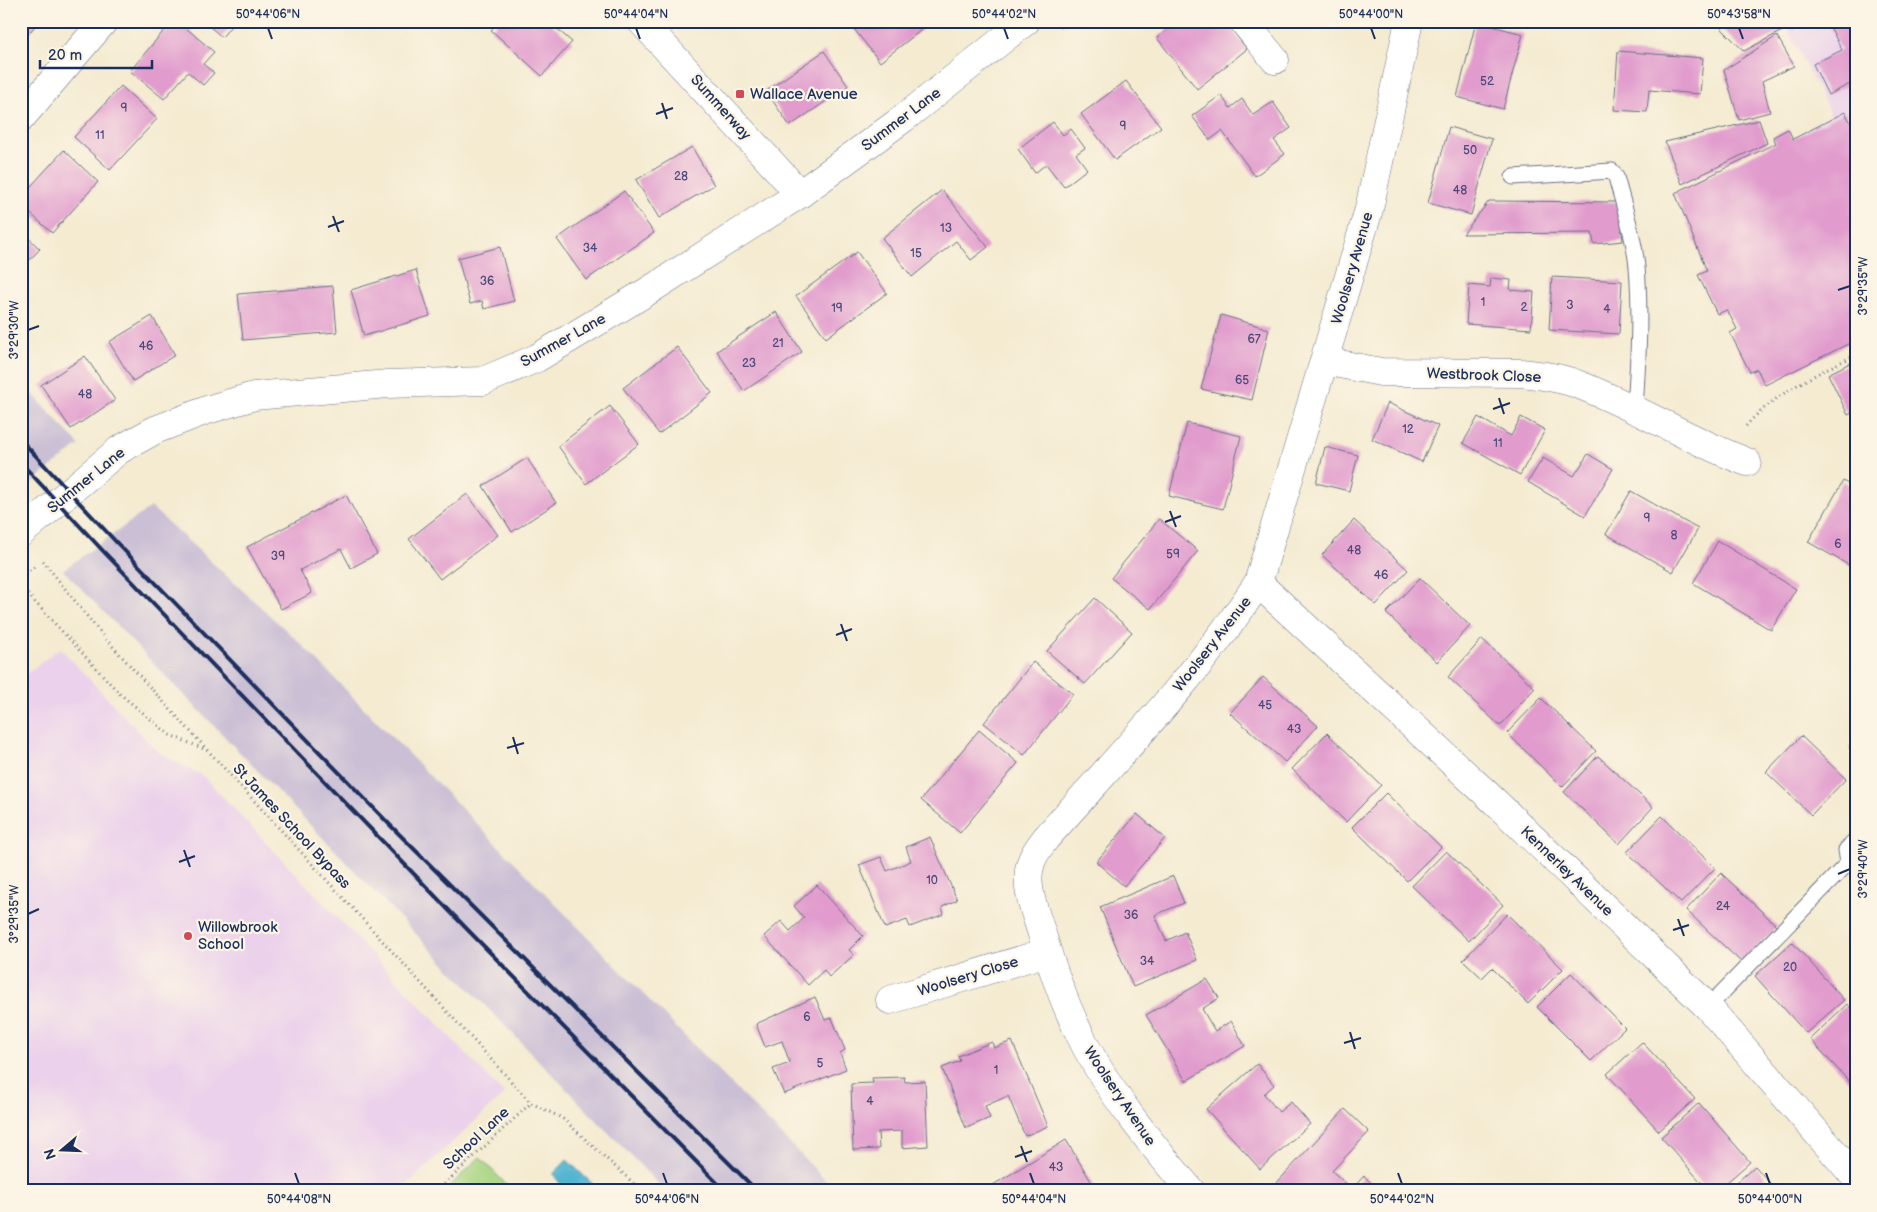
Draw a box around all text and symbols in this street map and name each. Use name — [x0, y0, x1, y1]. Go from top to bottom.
text: 50°44'06"N — [236, 7, 300, 22]
text: 50°44'04"N — [604, 7, 668, 22]
text: 50°44'02"N — [972, 7, 1036, 22]
text: 50°44'00"N — [1339, 7, 1403, 22]
text: 50°43'58"N — [1707, 7, 1771, 22]
scale bar — [40, 38, 152, 70]
text: 20 m — [48, 46, 82, 65]
street label: Summerway — [686, 71, 755, 144]
house number: 52 — [1480, 74, 1494, 89]
street label: Summer Lane — [858, 83, 945, 155]
place label: Wallace Avenue — [750, 85, 858, 104]
marker: Wallace Avenue — [734, 88, 746, 100]
house number: 9 — [121, 101, 128, 116]
house number: 9 — [1120, 119, 1127, 134]
house number: 11 — [95, 128, 105, 143]
house number: 50 — [1463, 143, 1477, 158]
house number: 28 — [674, 169, 688, 184]
house number: 48 — [1453, 183, 1467, 198]
street label: Woolsery Avenue — [1327, 210, 1378, 326]
house number: 13 — [940, 221, 952, 236]
house number: 34 — [583, 241, 598, 256]
house number: 15 — [910, 246, 922, 261]
text: 3°29'35"W — [1856, 256, 1871, 316]
house number: 36 — [480, 274, 494, 289]
house number: 1 — [1481, 295, 1485, 310]
house number: 3 — [1566, 298, 1574, 313]
text: 3°29'30"W — [7, 300, 22, 360]
house number: 2 — [1520, 300, 1528, 315]
house number: 19 — [831, 301, 843, 316]
house number: 4 — [1603, 302, 1611, 317]
street label: Summer Lane — [517, 309, 609, 372]
house number: 67 — [1247, 332, 1261, 347]
house number: 21 — [772, 336, 784, 351]
house number: 46 — [139, 339, 153, 354]
house number: 23 — [742, 356, 756, 371]
street label: Westbrook Close — [1426, 364, 1542, 387]
house number: 65 — [1235, 373, 1249, 388]
house number: 48 — [78, 387, 92, 402]
house number: 12 — [1402, 422, 1414, 437]
house number: 11 — [1493, 436, 1503, 451]
street label: Summer Lane — [44, 443, 129, 518]
house number: 9 — [1644, 511, 1651, 526]
house number: 8 — [1671, 528, 1678, 543]
house number: 6 — [1834, 537, 1842, 552]
house number: 48 — [1347, 543, 1361, 558]
house number: 59 — [1166, 547, 1180, 562]
house number: 39 — [271, 549, 285, 564]
house number: 46 — [1374, 568, 1388, 583]
street label: Woolsery Avenue — [1169, 593, 1256, 696]
house number: 45 — [1258, 698, 1272, 713]
house number: 43 — [1287, 722, 1301, 737]
street label: St James School Bypass — [229, 760, 355, 893]
street label: Kennerley Avenue — [1516, 822, 1617, 921]
text: 3°29'40"W — [1856, 839, 1871, 899]
house number: 10 — [926, 873, 938, 888]
text: 3°29'35"W — [7, 884, 22, 944]
house number: 24 — [1716, 899, 1731, 914]
house number: 36 — [1124, 908, 1138, 923]
place label: Willowbrook School — [198, 918, 278, 954]
marker: Willowbrook School — [182, 930, 194, 942]
street label: Woolsery Close — [915, 952, 1021, 1001]
house number: 34 — [1140, 954, 1155, 969]
house number: 20 — [1783, 960, 1797, 975]
house number: 6 — [803, 1010, 811, 1025]
street label: Woolsery Avenue — [1079, 1043, 1160, 1150]
house number: 5 — [817, 1056, 824, 1071]
house number: 1 — [994, 1063, 998, 1078]
house number: 4 — [866, 1094, 874, 1109]
street label: School Lane — [439, 1103, 514, 1174]
north arrow — [38, 1124, 88, 1174]
text: N — [40, 1146, 60, 1162]
house number: 43 — [1049, 1160, 1063, 1175]
text: 50°44'08"N — [267, 1192, 331, 1207]
text: 50°44'06"N — [635, 1192, 699, 1207]
text: 50°44'04"N — [1002, 1192, 1066, 1207]
text: 50°44'02"N — [1370, 1192, 1434, 1207]
text: 50°44'00"N — [1738, 1192, 1802, 1207]

